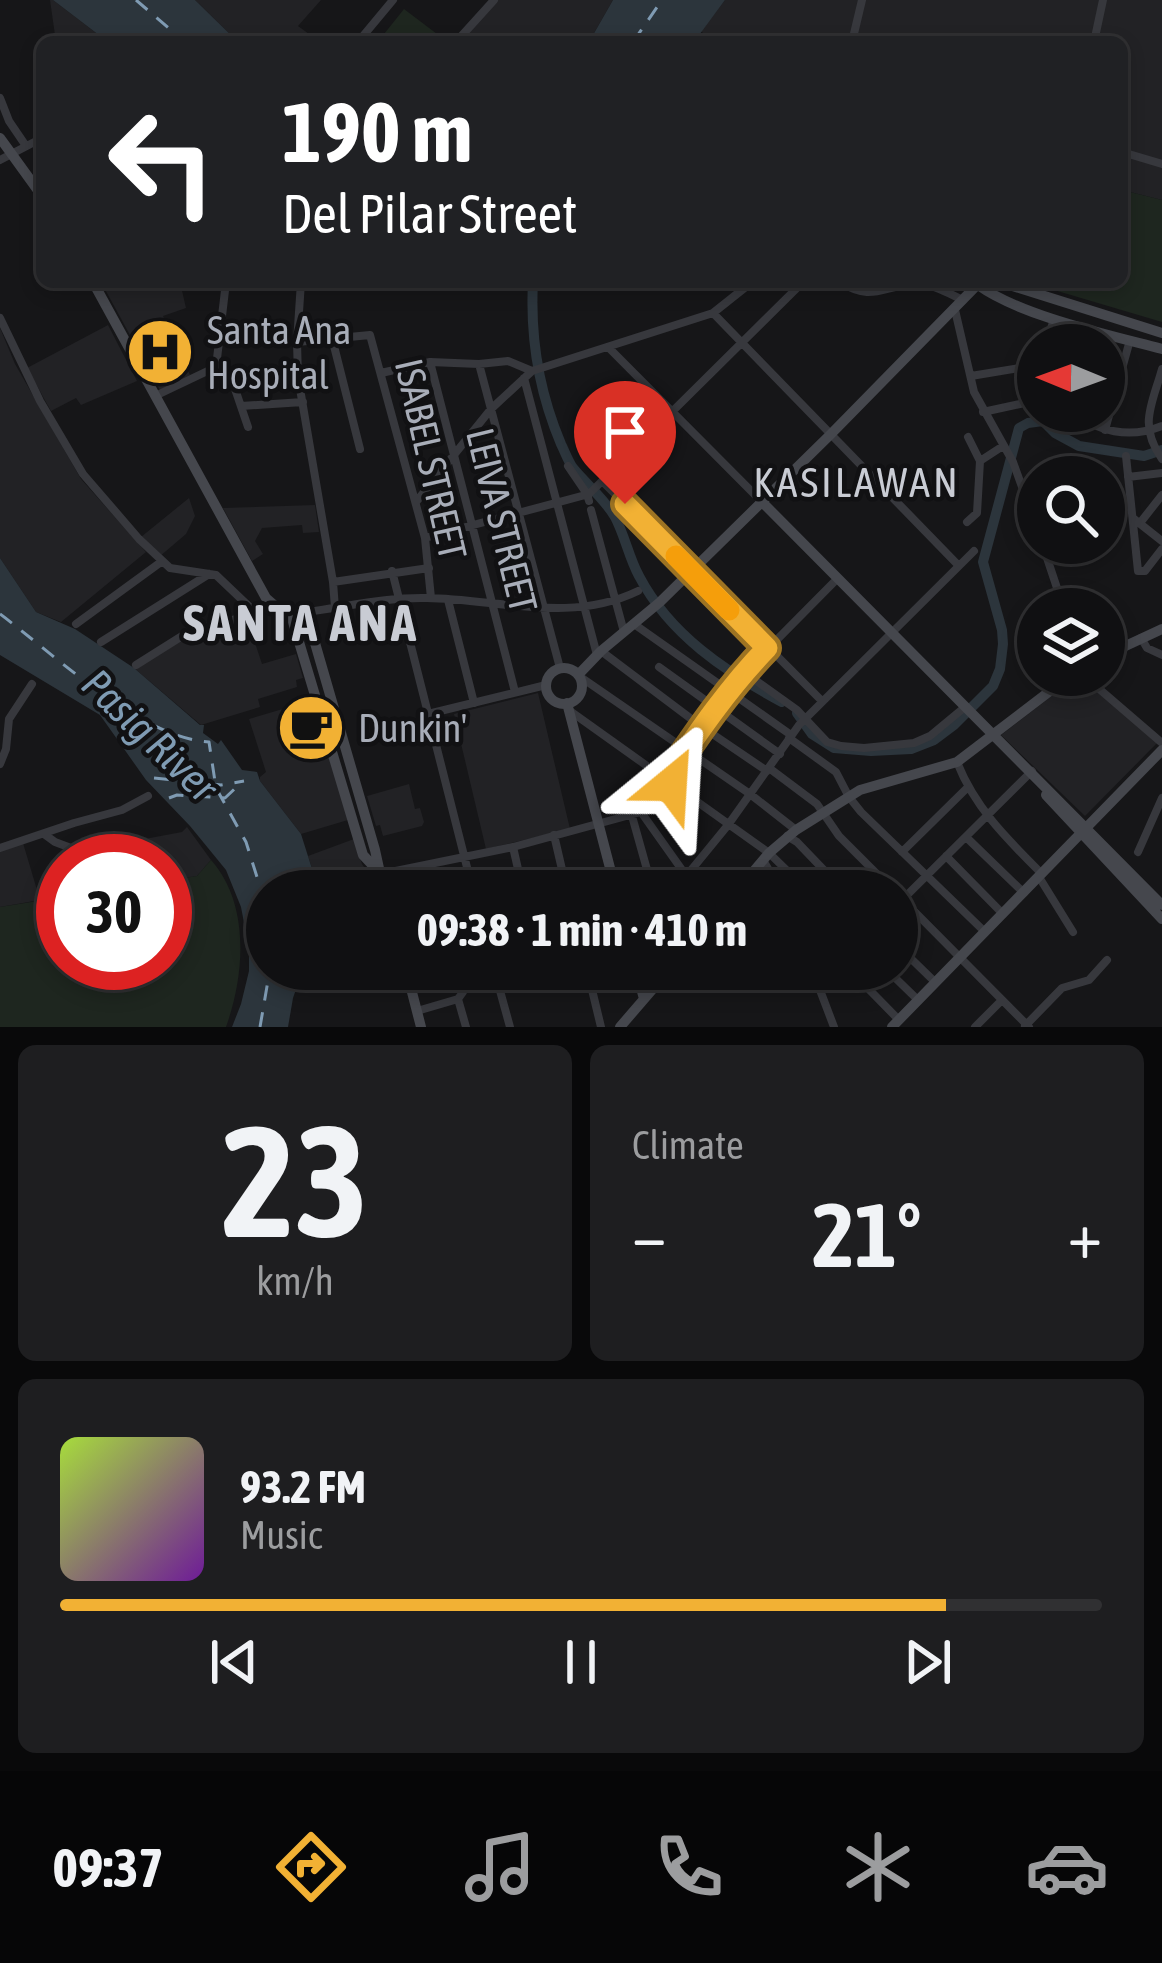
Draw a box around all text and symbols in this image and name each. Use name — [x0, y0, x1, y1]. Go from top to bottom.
icon: left — [84, 84, 240, 240]
text: 190 m — [282, 84, 472, 180]
text: Del Pilar Street — [282, 183, 578, 244]
place label: Santa Ana Hospital — [207, 308, 351, 397]
hospital icon: Santa Ana Hospital — [125, 317, 195, 387]
north arrow — [1017, 324, 1125, 432]
map controls — [1017, 324, 1125, 696]
street label: ISABEL STREET — [387, 355, 475, 563]
pin — [574, 381, 676, 504]
icon: arrive — [592, 399, 658, 465]
street label: LEIVA STREET — [458, 424, 546, 616]
button: search — [1017, 456, 1125, 564]
district label: KASILAWAN — [753, 458, 961, 506]
button: layers — [1017, 588, 1125, 696]
district label: SANTA ANA — [183, 593, 419, 652]
water label: Pasig River — [73, 659, 229, 812]
cafe icon: Dunkin' — [276, 693, 346, 763]
place label: Dunkin' — [358, 706, 467, 750]
position arrow — [608, 721, 734, 847]
speed limit sign: 30 — [36, 834, 192, 990]
text: 09:38 · 1 min · 410 m — [417, 904, 747, 956]
text: 23 — [222, 1091, 368, 1270]
text: Climate — [632, 1123, 744, 1167]
text: 21° — [812, 1183, 922, 1286]
text: − — [632, 1196, 666, 1272]
text: + — [1068, 1196, 1102, 1272]
text: km/h — [256, 1259, 334, 1303]
text: 93.2 FM — [240, 1461, 366, 1513]
text: Music — [240, 1513, 322, 1557]
icon: previous — [201, 1629, 267, 1695]
icon: pause — [548, 1629, 614, 1695]
icon: next — [895, 1629, 961, 1695]
icon: directions — [269, 1825, 353, 1909]
icon: music — [458, 1825, 542, 1909]
icon: phone — [647, 1825, 731, 1909]
icon: climate — [836, 1825, 920, 1909]
icon: car — [1025, 1825, 1109, 1909]
text: 09:37 — [53, 1837, 164, 1898]

